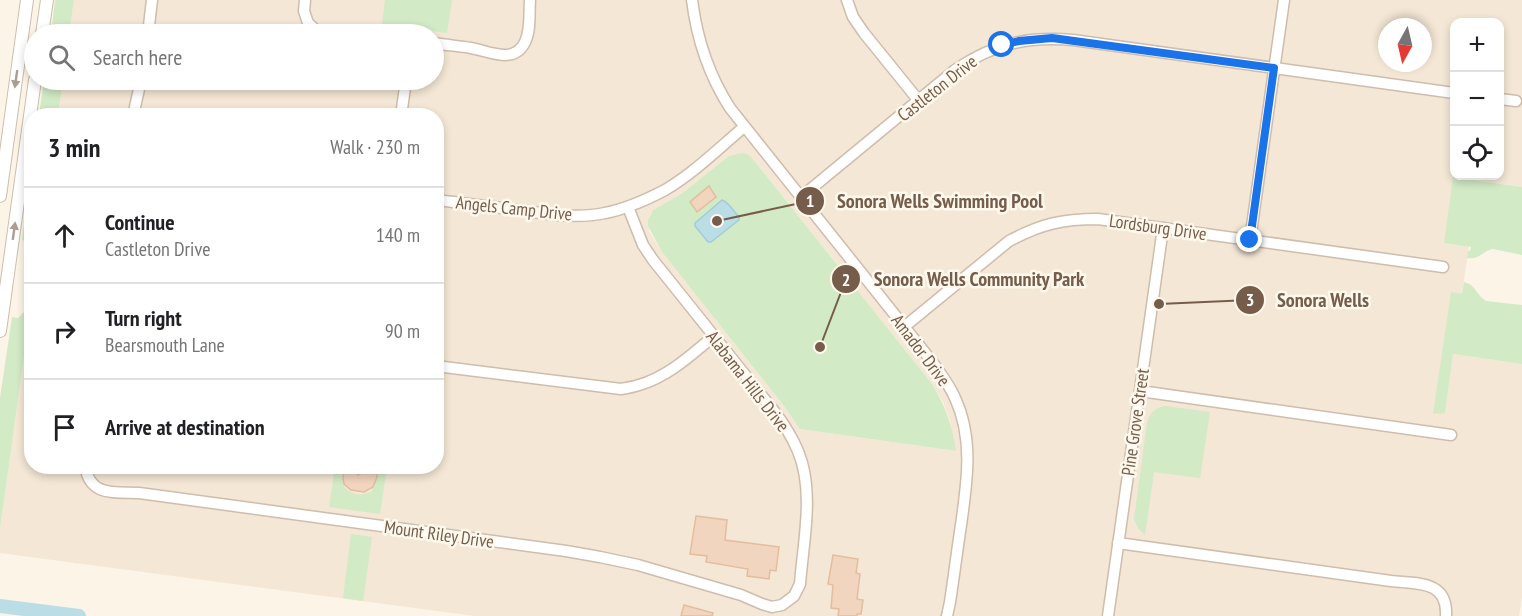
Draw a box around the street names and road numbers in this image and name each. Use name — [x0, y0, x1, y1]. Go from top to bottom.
street label: Castleton Drive — [893, 50, 981, 126]
street label: Angels Camp Drive — [455, 190, 573, 226]
street label: Lordsburg Drive — [1108, 209, 1208, 245]
street label: Amador Drive — [886, 309, 956, 391]
street label: Alabama Hills Drive — [701, 326, 795, 436]
street label: Pine Grove Street — [1116, 367, 1154, 477]
street label: Mount Riley Drive — [383, 515, 495, 553]

